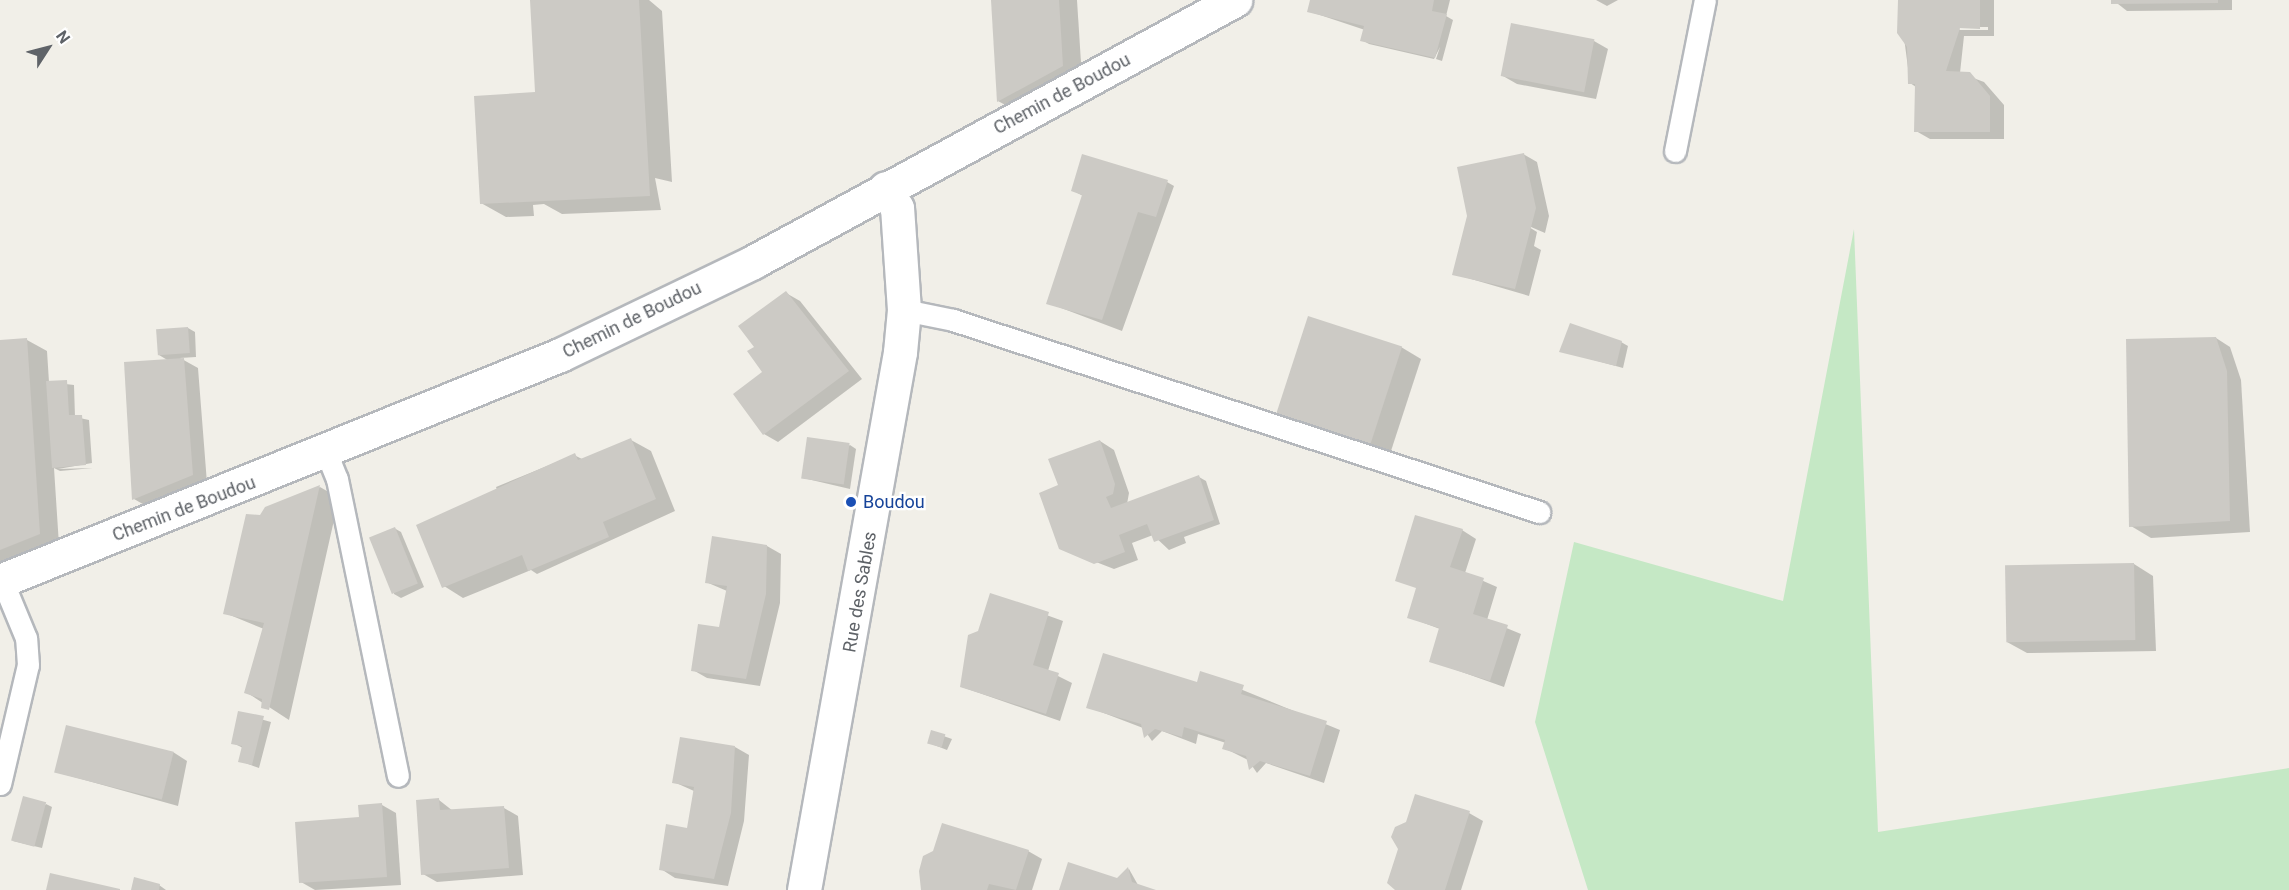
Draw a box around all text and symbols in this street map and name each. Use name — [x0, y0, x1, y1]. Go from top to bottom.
north arrow — [18, 18, 78, 78]
text: N — [52, 27, 74, 47]
street label: Chemin de Boudou — [990, 49, 1134, 139]
street label: Chemin de Boudou — [559, 277, 705, 363]
street label: Chemin de Boudou — [109, 472, 259, 546]
place label: Boudou — [863, 491, 925, 513]
marker: Boudou — [844, 495, 858, 509]
street label: Rue des Sables — [839, 530, 881, 654]

